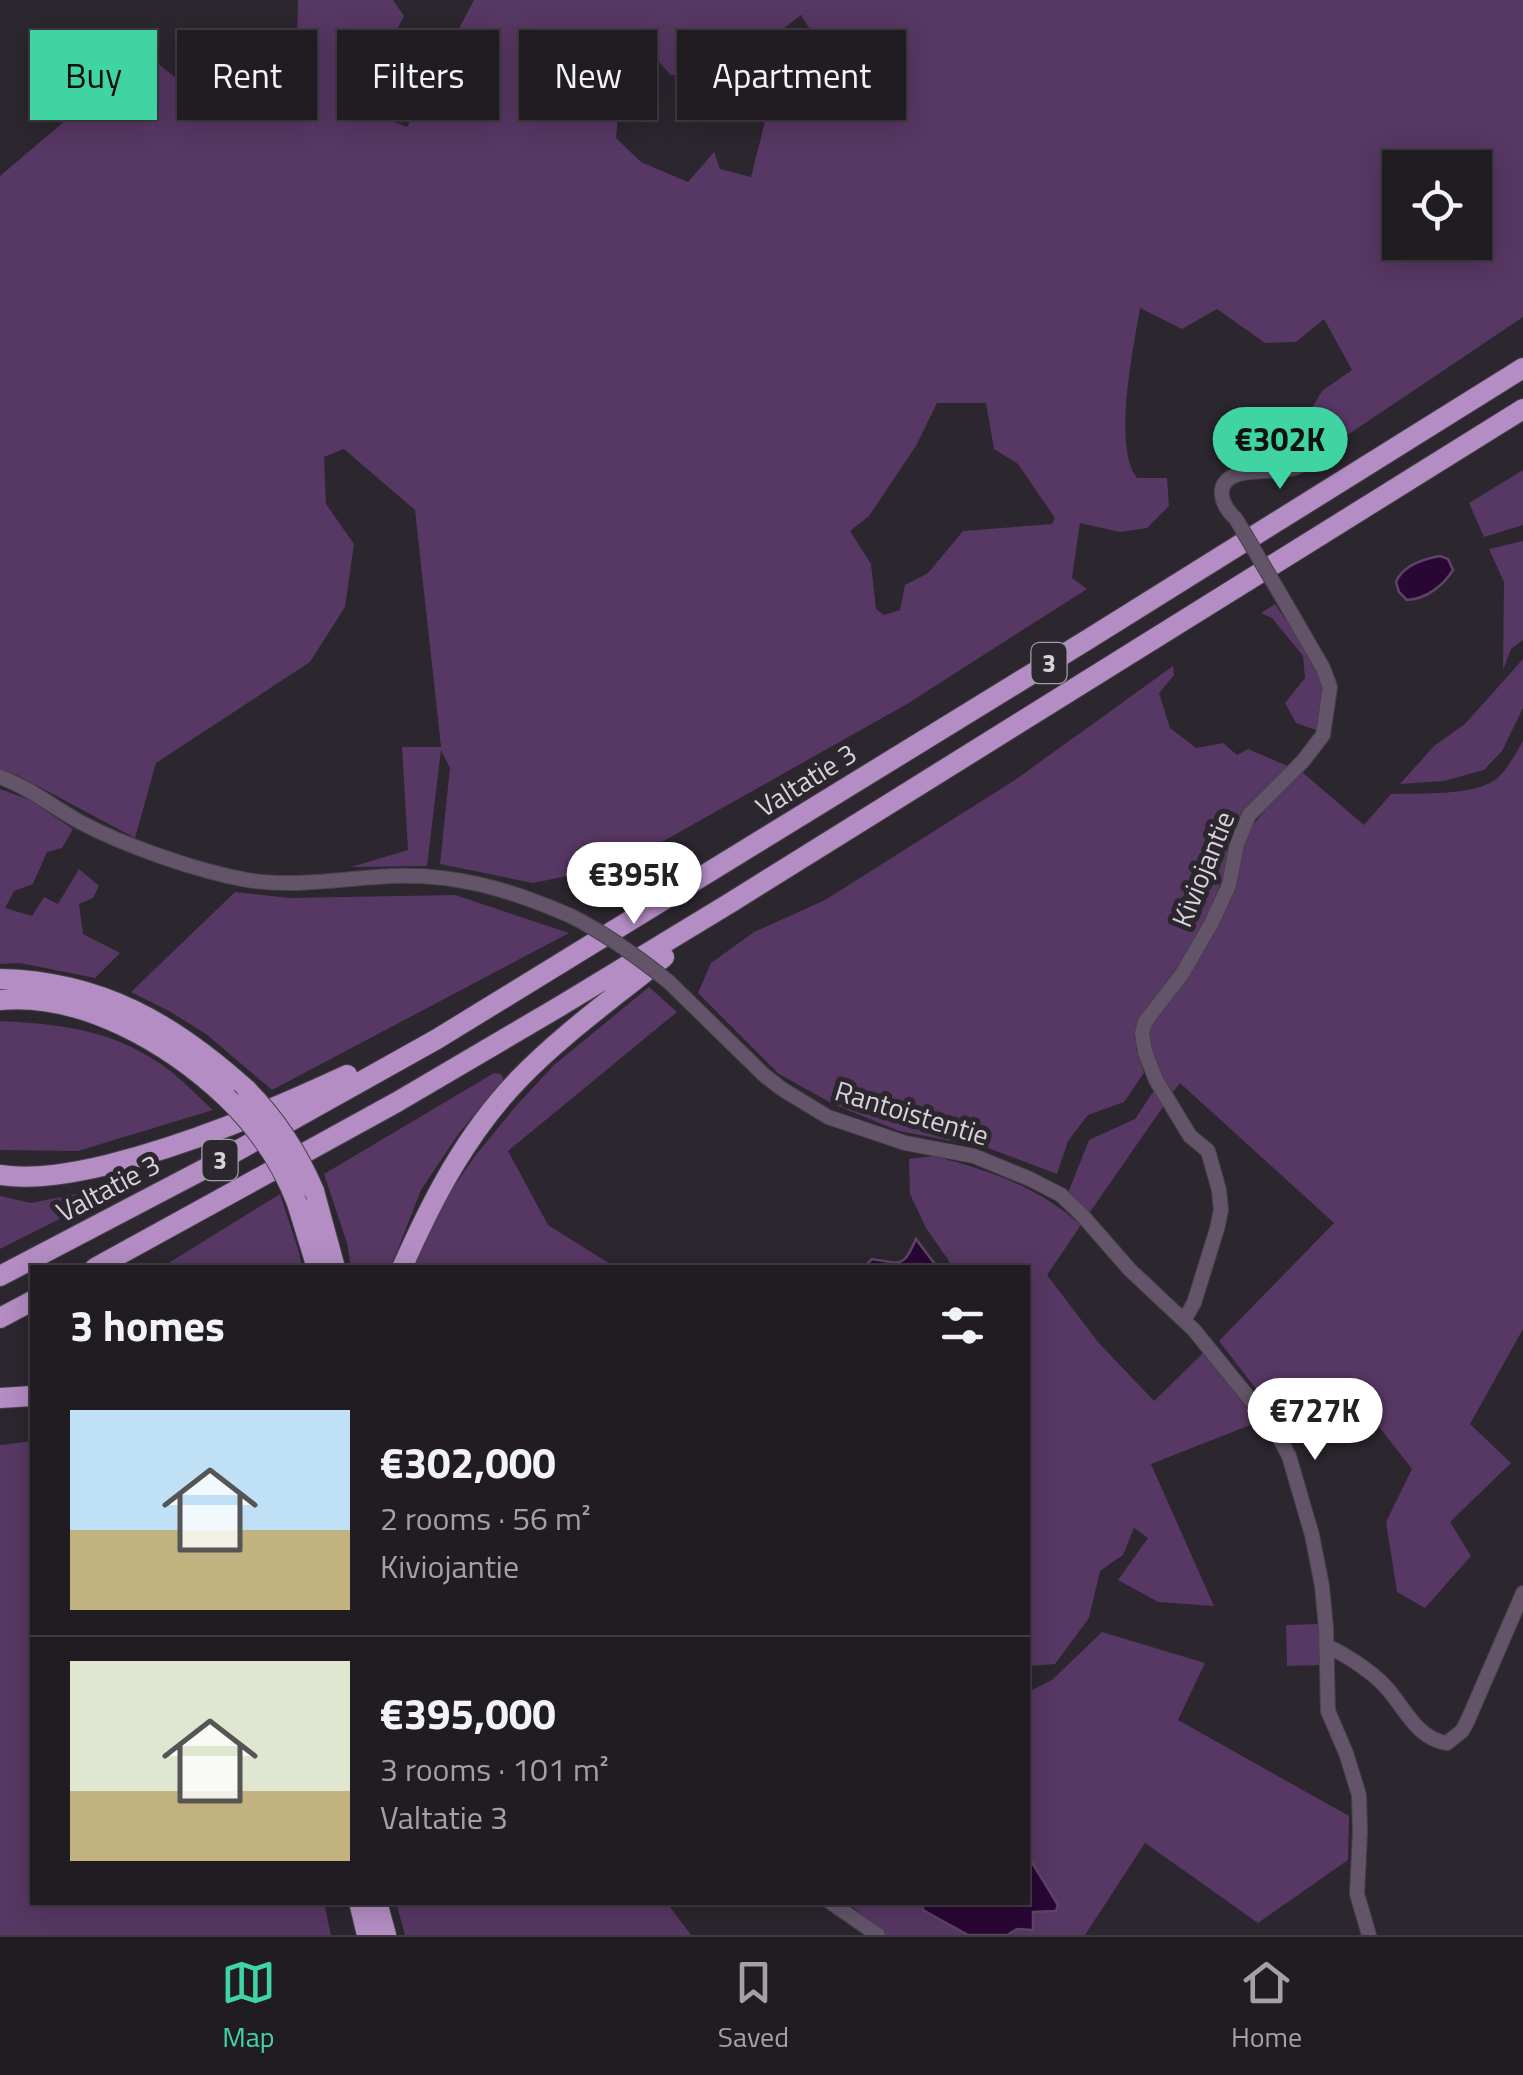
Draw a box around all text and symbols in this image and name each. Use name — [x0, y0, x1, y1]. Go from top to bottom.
chip: Buy — [30, 30, 157, 120]
chip: Rent — [177, 30, 317, 120]
chip: Filters — [337, 30, 499, 120]
chip: New — [519, 30, 657, 120]
chip: Apartment — [677, 30, 906, 120]
map controls — [1382, 150, 1492, 260]
button: locate — [1382, 150, 1492, 260]
pin: €302K — [1210, 407, 1350, 492]
text: €302K — [1235, 415, 1325, 463]
road number: 3 — [1032, 643, 1066, 683]
street label: Valtatie 3 — [747, 732, 865, 827]
street label: Kiviojantie — [1160, 804, 1245, 933]
pin: €395K — [564, 842, 704, 927]
text: €395K — [589, 850, 679, 898]
street label: Rantoistentie — [830, 1069, 994, 1156]
road number: 3 — [202, 1140, 238, 1180]
street label: Valtatie 3 — [48, 1142, 167, 1233]
text: 3 homes — [70, 1293, 225, 1357]
icon: filters — [935, 1298, 990, 1353]
pin: €727K — [1245, 1378, 1385, 1463]
text: €727K — [1270, 1386, 1360, 1434]
text: €302,000 — [380, 1430, 556, 1494]
icon: home — [150, 1450, 270, 1570]
text: 2 rooms · 56 m² — [380, 1494, 591, 1542]
text: Kiviojantie — [380, 1542, 519, 1590]
text: €395,000 — [380, 1681, 556, 1745]
icon: home — [150, 1701, 270, 1821]
text: 3 rooms · 101 m² — [380, 1745, 609, 1793]
text: Valtatie 3 — [380, 1793, 508, 1841]
tab: Map — [221, 1955, 276, 2058]
tab: Saved — [718, 1955, 789, 2058]
tab: Home — [1231, 1955, 1302, 2058]

